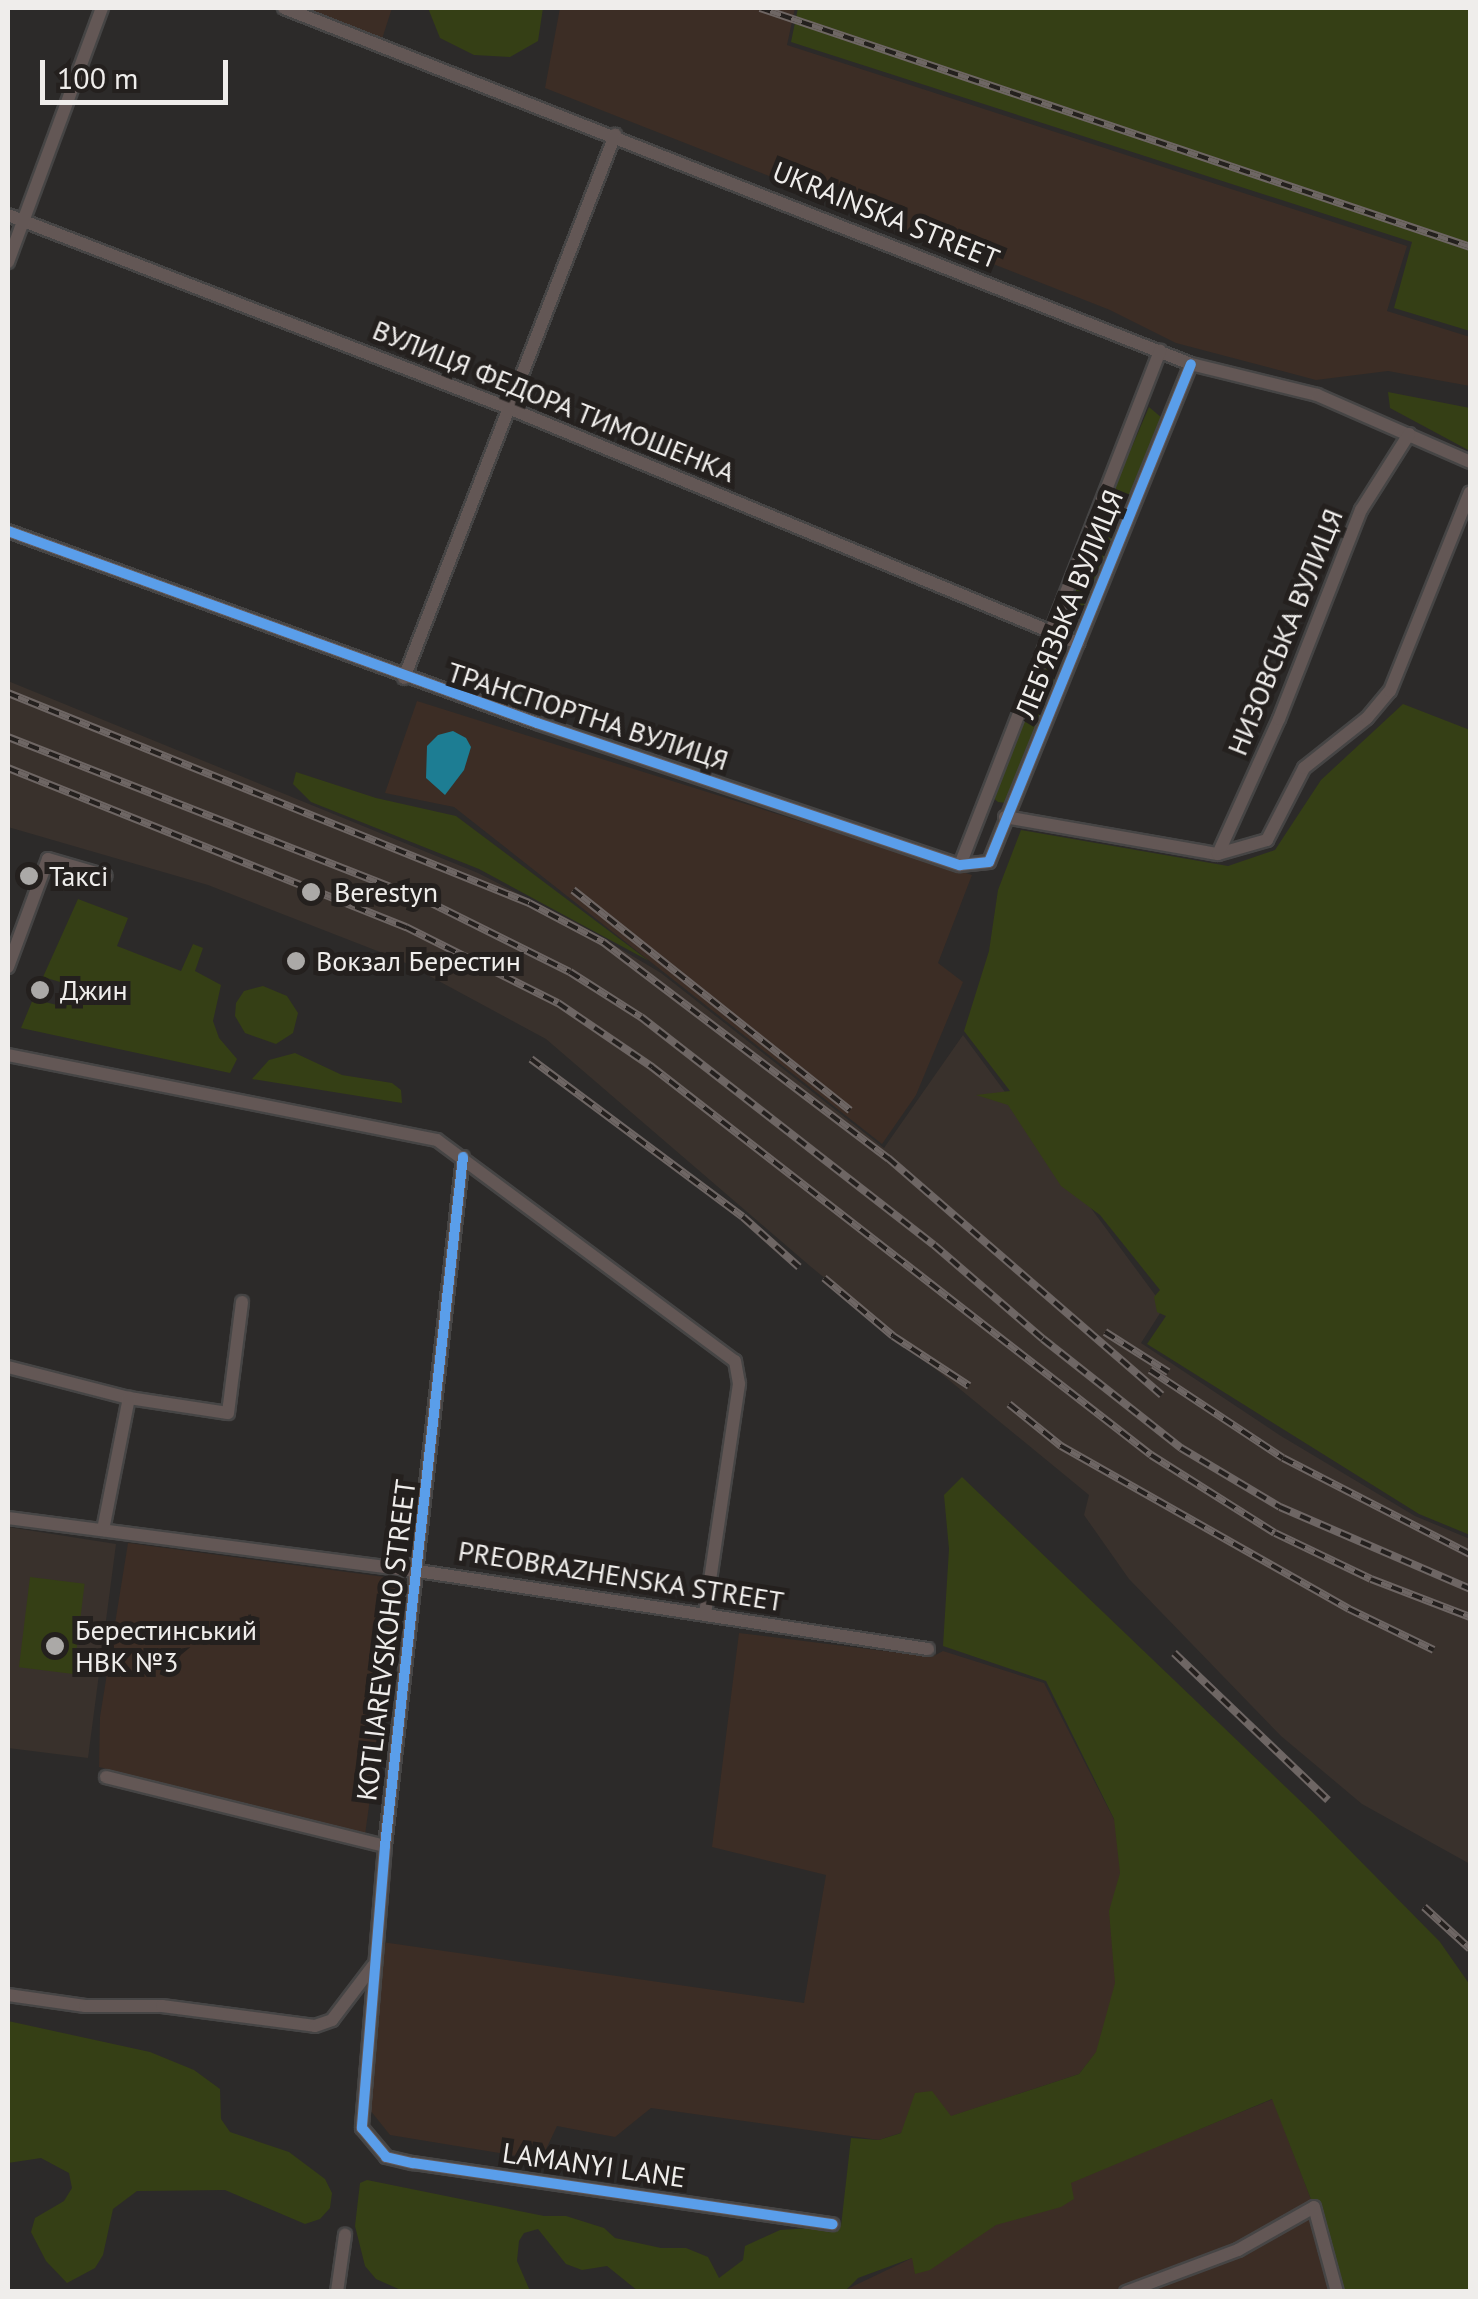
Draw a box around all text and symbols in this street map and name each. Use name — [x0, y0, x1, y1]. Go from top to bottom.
scale bar — [45, 40, 232, 102]
text: 100 m — [57, 58, 138, 97]
street label: UKRAINSKA STREET — [767, 154, 1005, 276]
street label: ВУЛИЦЯ ФЕДОРА ТИМОШЕНКА — [367, 312, 741, 490]
street label: ЛЕБ'ЯЗЬКА ВУЛИЦЯ — [1008, 484, 1130, 724]
street label: НИЗОВСЬКА ВУЛИЦЯ — [1220, 503, 1350, 761]
street label: ТРАНСПОРТНА ВУЛИЦЯ — [443, 655, 733, 777]
place label: Таксі — [49, 859, 109, 893]
marker: Таксі — [18, 865, 40, 887]
place label: Berestyn — [334, 875, 438, 909]
marker: Berestyn — [298, 879, 324, 905]
place label: Вокзал Берестин — [316, 944, 521, 978]
marker: Вокзал Берестин — [285, 950, 307, 972]
place label: Джин — [60, 973, 128, 1007]
marker: Джин — [29, 979, 51, 1001]
street label: KOTLIAREVSKOHO STREET — [350, 1477, 422, 1803]
street label: PREOBRAZHENSKA STREET — [455, 1534, 787, 1618]
place label: Берестинський НВК №3 — [75, 1613, 257, 1679]
marker: Берестинський НВК №3 — [44, 1635, 66, 1657]
street label: LAMANYI LANE — [500, 2136, 688, 2194]

